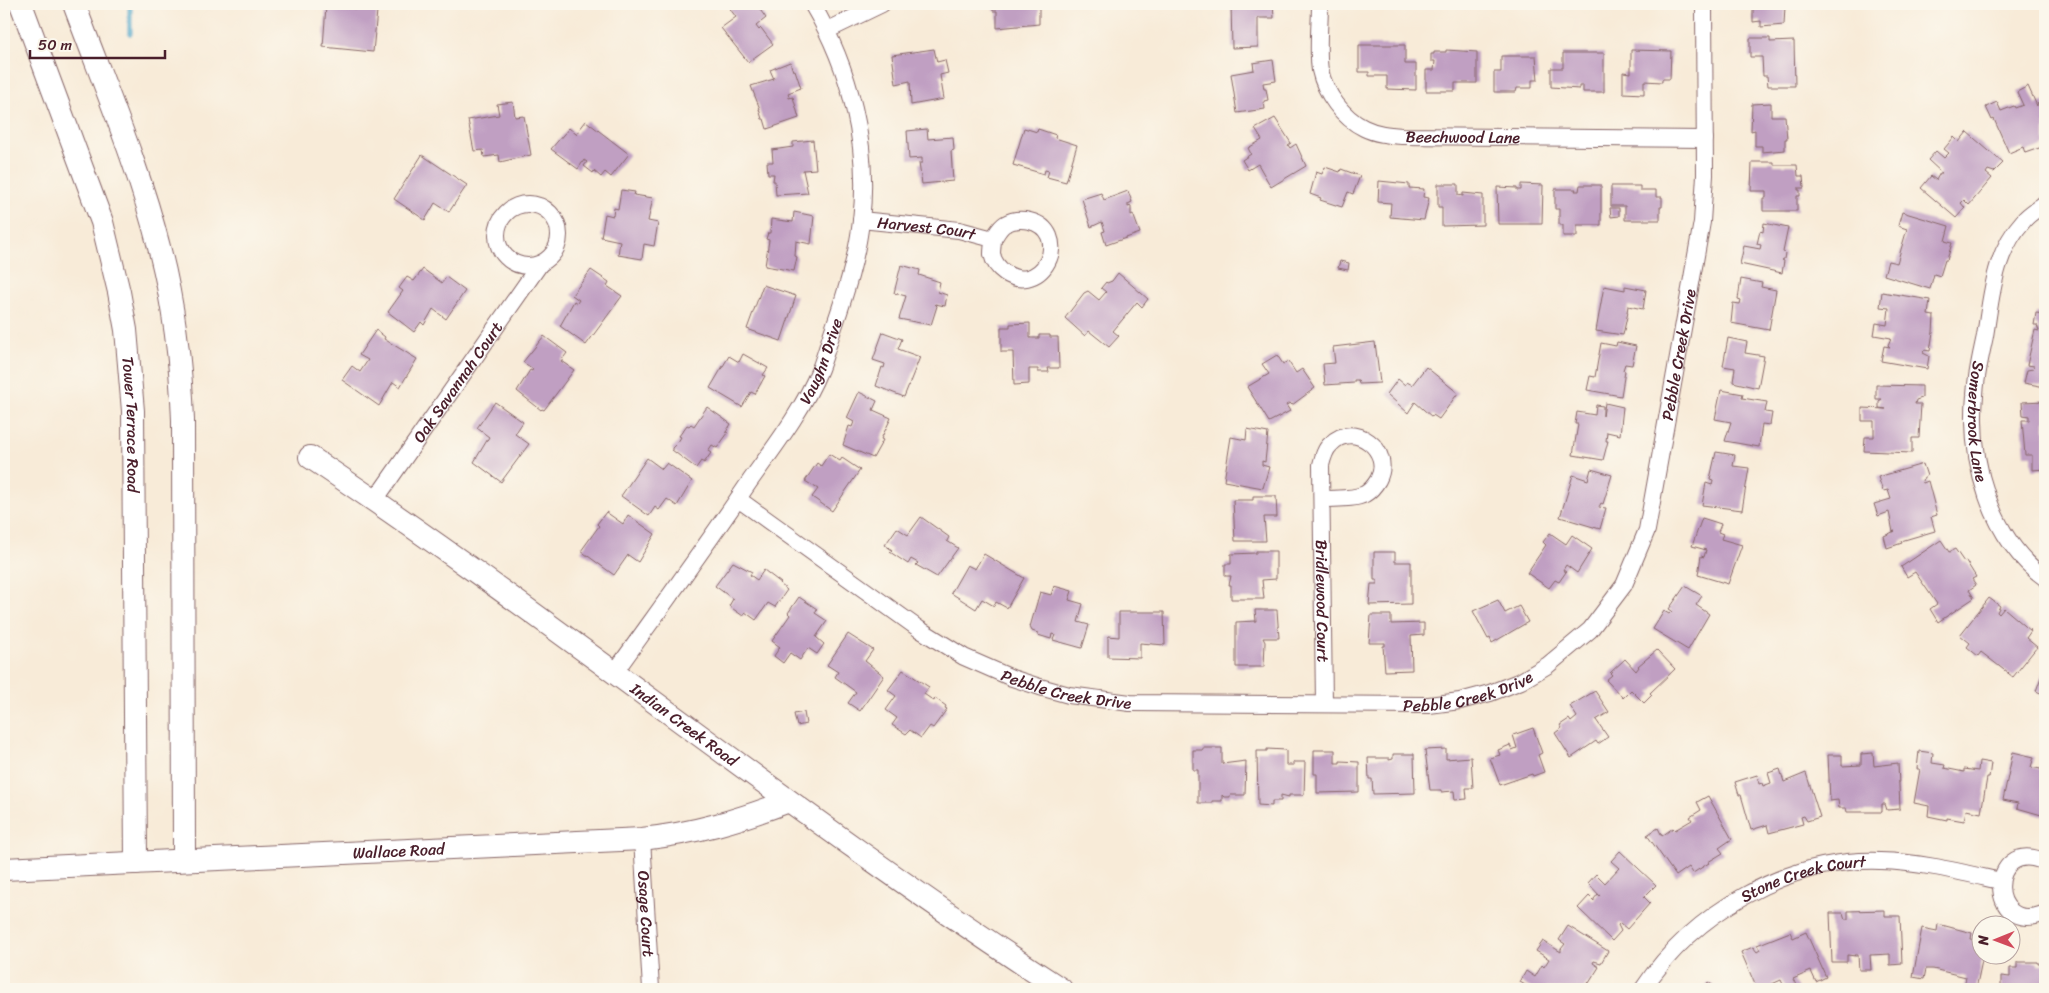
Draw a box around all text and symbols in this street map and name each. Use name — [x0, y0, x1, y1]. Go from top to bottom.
scale bar — [30, 28, 165, 60]
text: 50 m — [38, 32, 73, 58]
street label: Beechwood Lane — [1405, 122, 1520, 152]
street label: Harvest Court — [876, 208, 979, 249]
street label: Pebble Creek Drive — [1653, 286, 1705, 423]
street label: Vaughn Drive — [791, 314, 851, 410]
street label: Oak Savannah Court — [405, 315, 511, 449]
street label: Tower Terrace Road — [113, 355, 148, 494]
street label: Somerbrook Lane — [1959, 359, 1996, 485]
street label: Bridlewood Court — [1307, 540, 1337, 662]
street label: Pebble Creek Drive — [996, 661, 1133, 718]
street label: Pebble Creek Drive — [1403, 663, 1539, 720]
street label: Indian Creek Road — [623, 674, 746, 775]
street label: Wallace Road — [352, 834, 447, 868]
street label: Stone Creek Court — [1735, 847, 1867, 911]
street label: Osage Court — [629, 870, 663, 958]
north arrow — [1972, 916, 2022, 966]
text: N — [1971, 935, 1996, 946]

